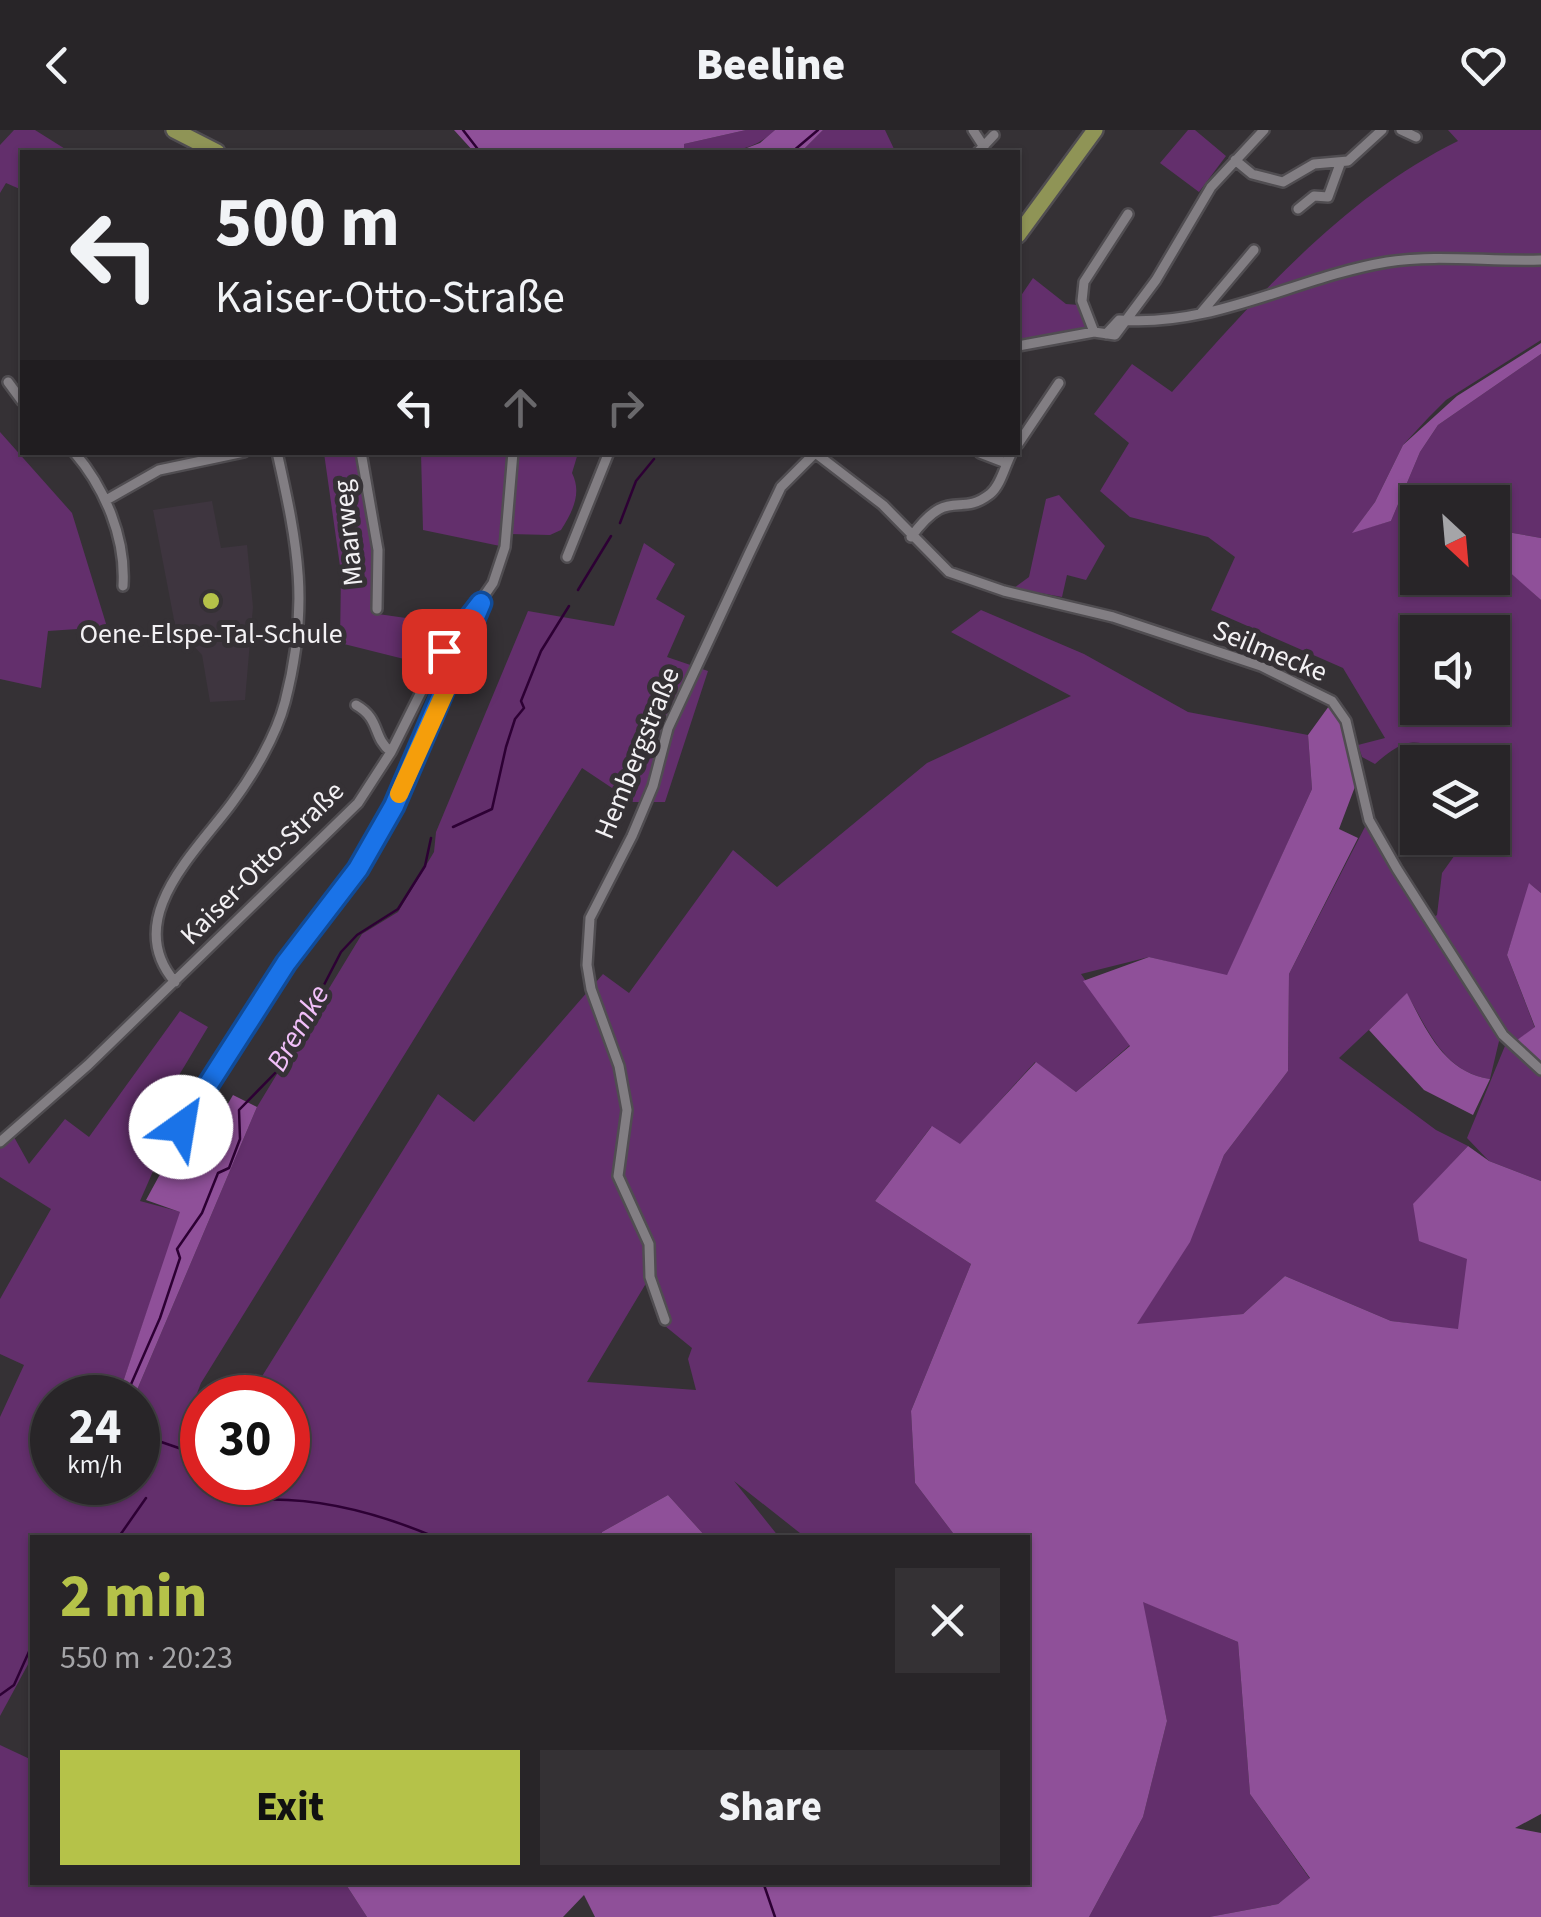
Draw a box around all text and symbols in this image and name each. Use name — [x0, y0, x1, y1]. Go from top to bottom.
text: Beeline — [696, 33, 845, 97]
icon: back — [30, 38, 85, 93]
icon: heart — [1456, 38, 1511, 93]
text: 500 m — [215, 173, 400, 273]
icon: left — [50, 190, 180, 320]
text: Kaiser-Otto-Straße — [215, 266, 565, 330]
icon: left — [388, 380, 443, 435]
icon: ahead — [493, 380, 548, 435]
icon: right — [598, 380, 653, 435]
street label: Maarweg — [323, 478, 373, 588]
north arrow — [1400, 485, 1510, 595]
map controls — [1400, 485, 1510, 855]
marker: Oene-Elspe-Tal-Schule — [200, 590, 222, 612]
pin — [402, 609, 487, 694]
street label: Seilmecke — [1207, 610, 1333, 692]
place label: Oene-Elspe-Tal-Schule — [79, 614, 343, 654]
button: sound — [1400, 615, 1510, 725]
icon: arrive — [417, 624, 472, 679]
street label: Hembergstraße — [584, 661, 690, 845]
button: layers — [1400, 745, 1510, 855]
street label: Kaiser-Otto-Straße — [171, 772, 353, 954]
water label: Bremke — [256, 977, 340, 1079]
position arrow — [129, 1075, 233, 1179]
speed limit sign: 30 — [180, 1375, 310, 1505]
text: 24 — [69, 1392, 121, 1463]
text: km/h — [67, 1447, 123, 1483]
text: 2 min — [60, 1555, 207, 1640]
button: close — [895, 1568, 1000, 1673]
text: 550 m · 20:23 — [60, 1635, 233, 1681]
button: Exit — [60, 1750, 520, 1865]
button: Share — [540, 1750, 1000, 1865]

